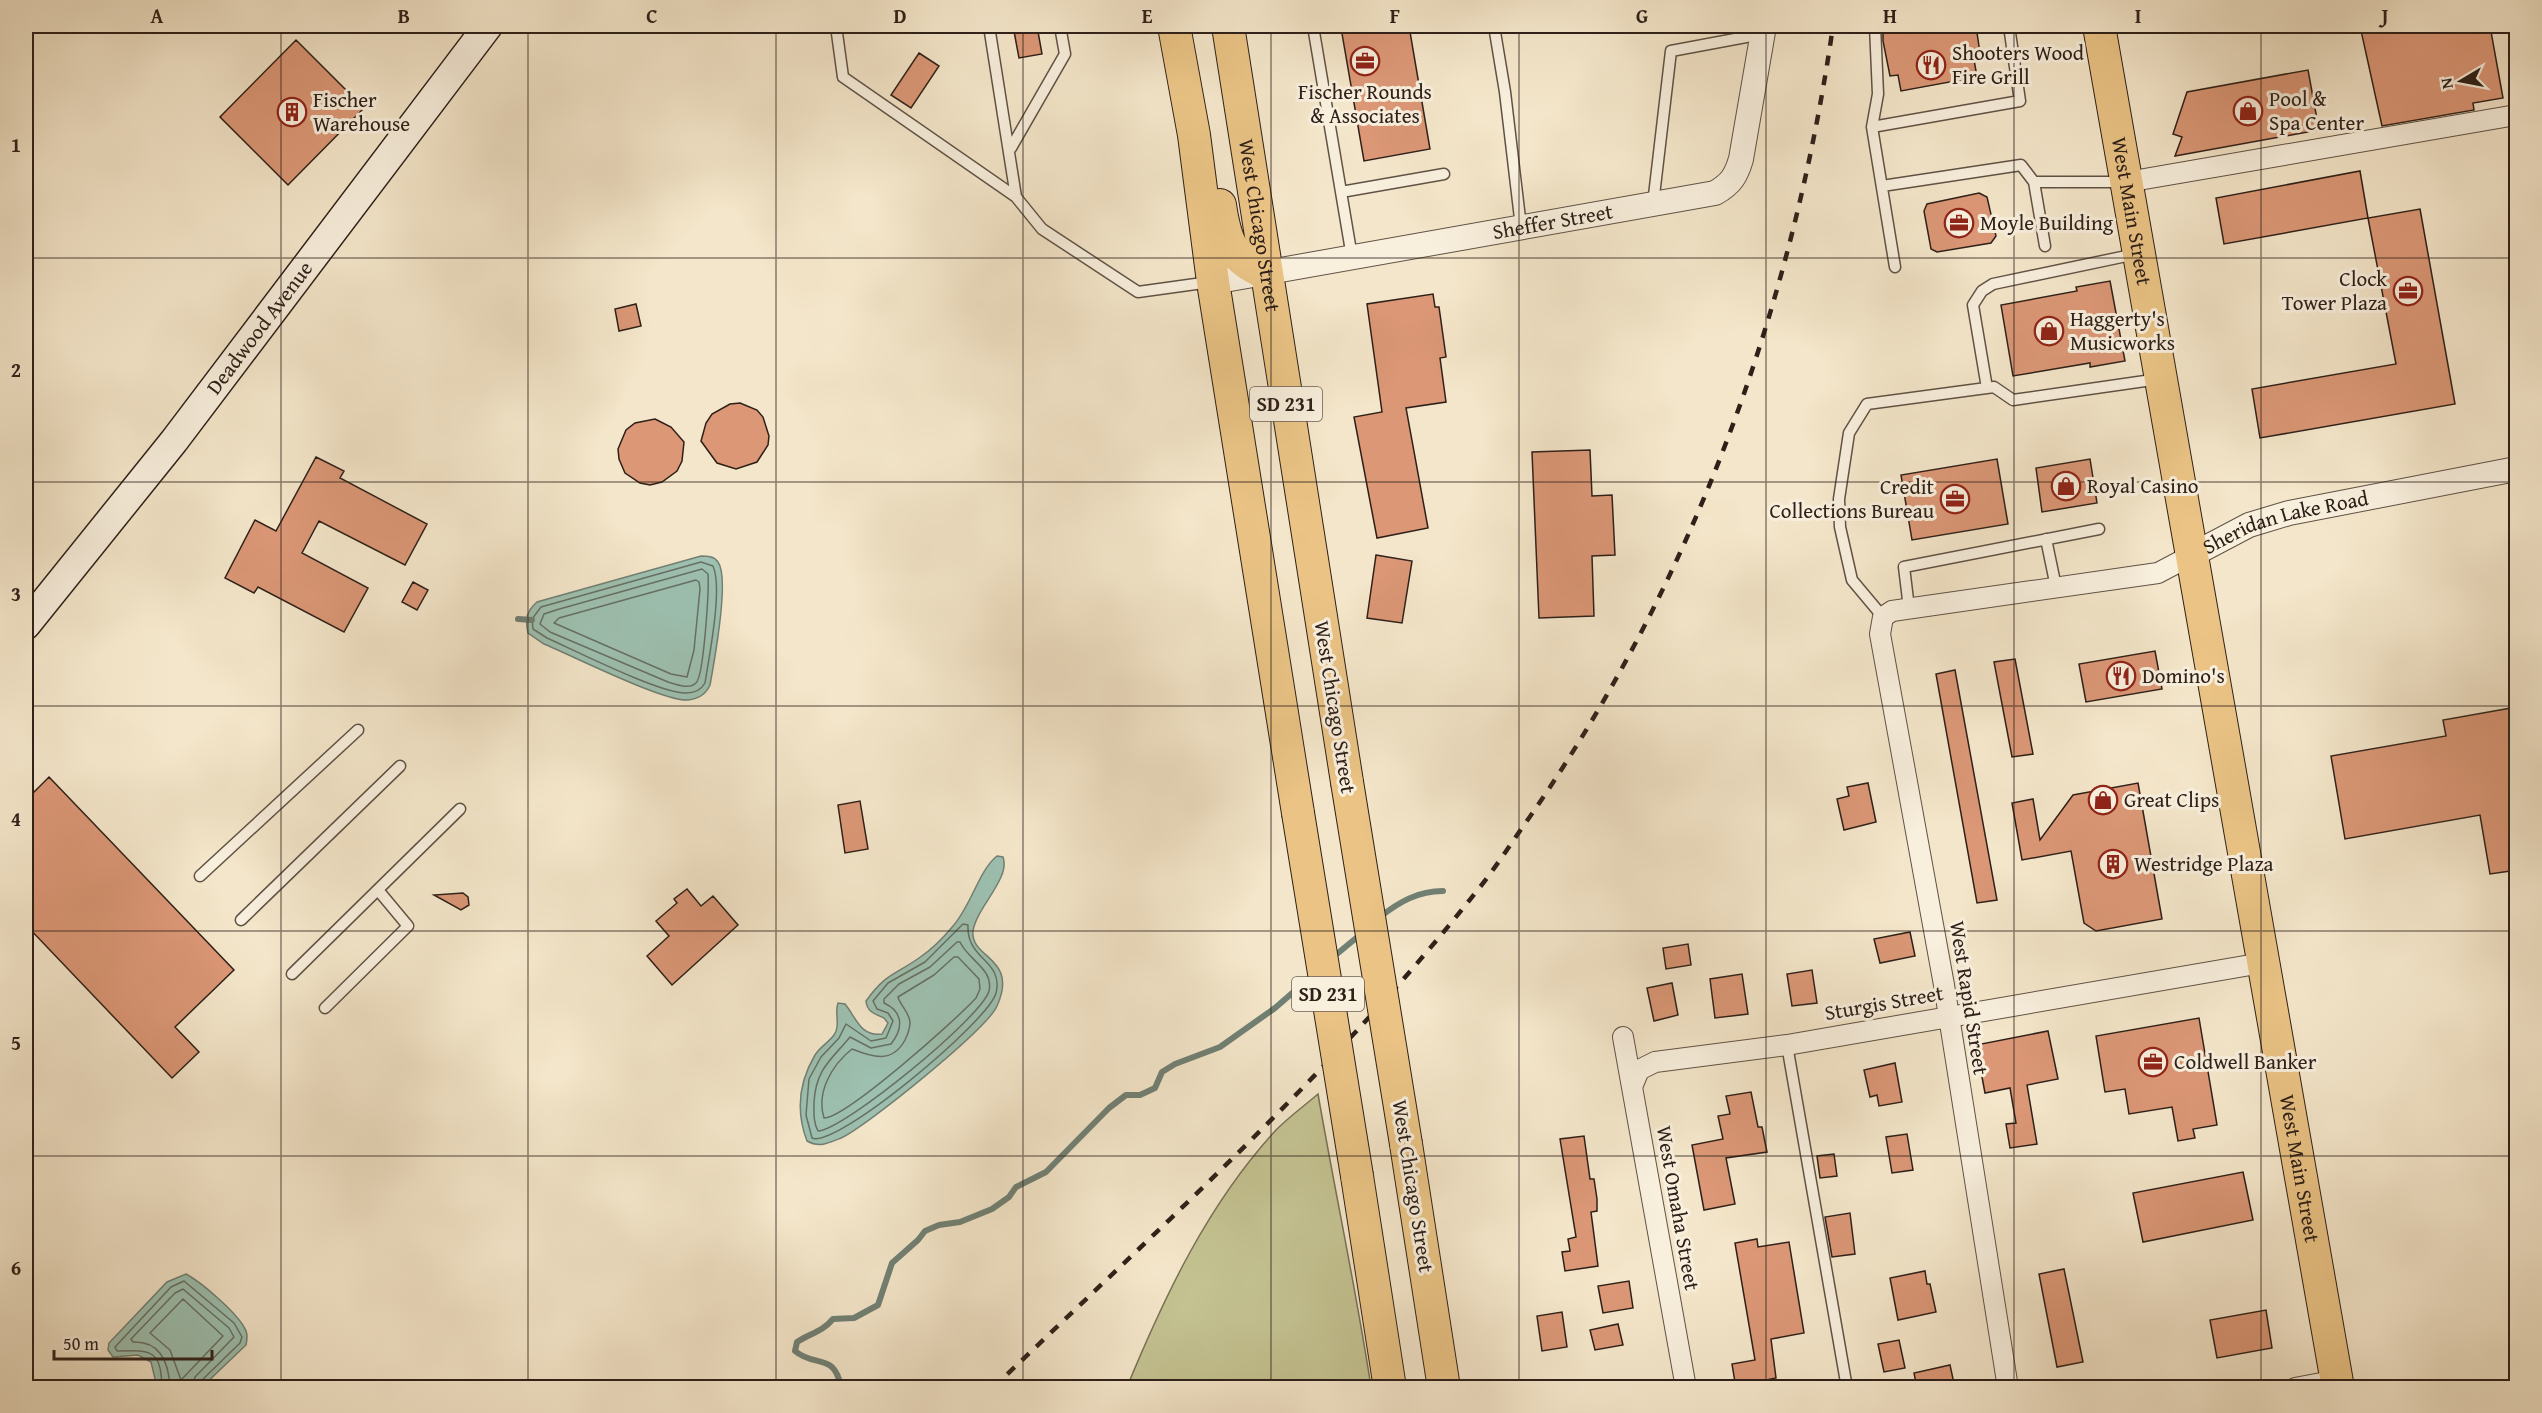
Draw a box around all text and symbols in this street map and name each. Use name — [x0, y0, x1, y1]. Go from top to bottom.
text: A — [151, 1, 164, 30]
text: B — [398, 1, 410, 30]
text: C — [646, 1, 658, 30]
text: D — [893, 1, 907, 30]
text: E — [1142, 1, 1153, 30]
text: F — [1390, 1, 1400, 30]
text: G — [1636, 1, 1648, 30]
text: H — [1883, 1, 1897, 30]
text: I — [2135, 1, 2141, 30]
text: J — [2379, 1, 2389, 30]
place label: Shooters Wood Fire Grill — [1952, 37, 2085, 92]
office icon: Fischer Rounds & Associates — [1349, 45, 1381, 77]
restaurant icon: Shooters Wood Fire Grill — [1915, 49, 1947, 81]
north arrow — [2431, 51, 2491, 111]
place label: Fischer Rounds & Associates — [1298, 76, 1432, 131]
text: N — [2433, 76, 2459, 91]
place label: Pool & Spa Center — [2269, 83, 2364, 138]
place label: Fischer Warehouse — [313, 84, 410, 139]
shop icon: Pool & Spa Center — [2232, 95, 2264, 127]
building icon: Fischer Warehouse — [276, 96, 308, 128]
text: 1 — [11, 130, 21, 159]
street label: West Main Street — [2104, 135, 2160, 288]
street label: West Chicago Street — [1231, 137, 1289, 315]
street label: Sheffer Street — [1490, 195, 1616, 247]
office icon: Moyle Building — [1943, 207, 1975, 239]
place label: Moyle Building — [1980, 207, 2114, 238]
street label: Deadwood Avenue — [198, 254, 320, 401]
place label: Clock Tower Plaza — [2282, 263, 2387, 318]
office icon: Clock Tower Plaza — [2392, 275, 2424, 307]
place label: Haggerty's Musicworks — [2070, 303, 2175, 358]
shop icon: Haggerty's Musicworks — [2033, 315, 2065, 347]
text: 2 — [11, 355, 21, 384]
road number: SD 231 — [1250, 387, 1322, 421]
shop icon: Royal Casino — [2050, 470, 2082, 502]
place label: Royal Casino — [2087, 470, 2198, 501]
place label: Credit Collections Bureau — [1769, 471, 1935, 526]
street label: Sheridan Lake Road — [2197, 482, 2372, 562]
office icon: Credit Collections Bureau — [1939, 483, 1971, 515]
text: 3 — [11, 579, 21, 608]
street label: West Chicago Street — [1307, 618, 1365, 796]
restaurant icon: Domino's — [2105, 660, 2137, 692]
place label: Domino's — [2142, 660, 2225, 691]
shop icon: Great Clips — [2087, 784, 2119, 816]
place label: Great Clips — [2124, 784, 2219, 815]
text: 4 — [11, 804, 21, 833]
building icon: Westridge Plaza — [2097, 848, 2129, 880]
place label: Westridge Plaza — [2134, 848, 2274, 879]
street label: West Rapid Street — [1942, 919, 1997, 1078]
road number: SD 231 — [1292, 977, 1364, 1011]
street label: Sturgis Street — [1822, 977, 1946, 1028]
text: 5 — [11, 1028, 21, 1057]
office icon: Coldwell Banker — [2137, 1046, 2169, 1078]
place label: Coldwell Banker — [2174, 1046, 2317, 1077]
street label: West Main Street — [2272, 1092, 2328, 1246]
street label: West Chicago Street — [1385, 1097, 1443, 1275]
street label: West Omaha Street — [1649, 1123, 1708, 1293]
text: 6 — [11, 1253, 21, 1282]
scale bar — [54, 1323, 212, 1361]
text: 50 m — [63, 1330, 99, 1357]

